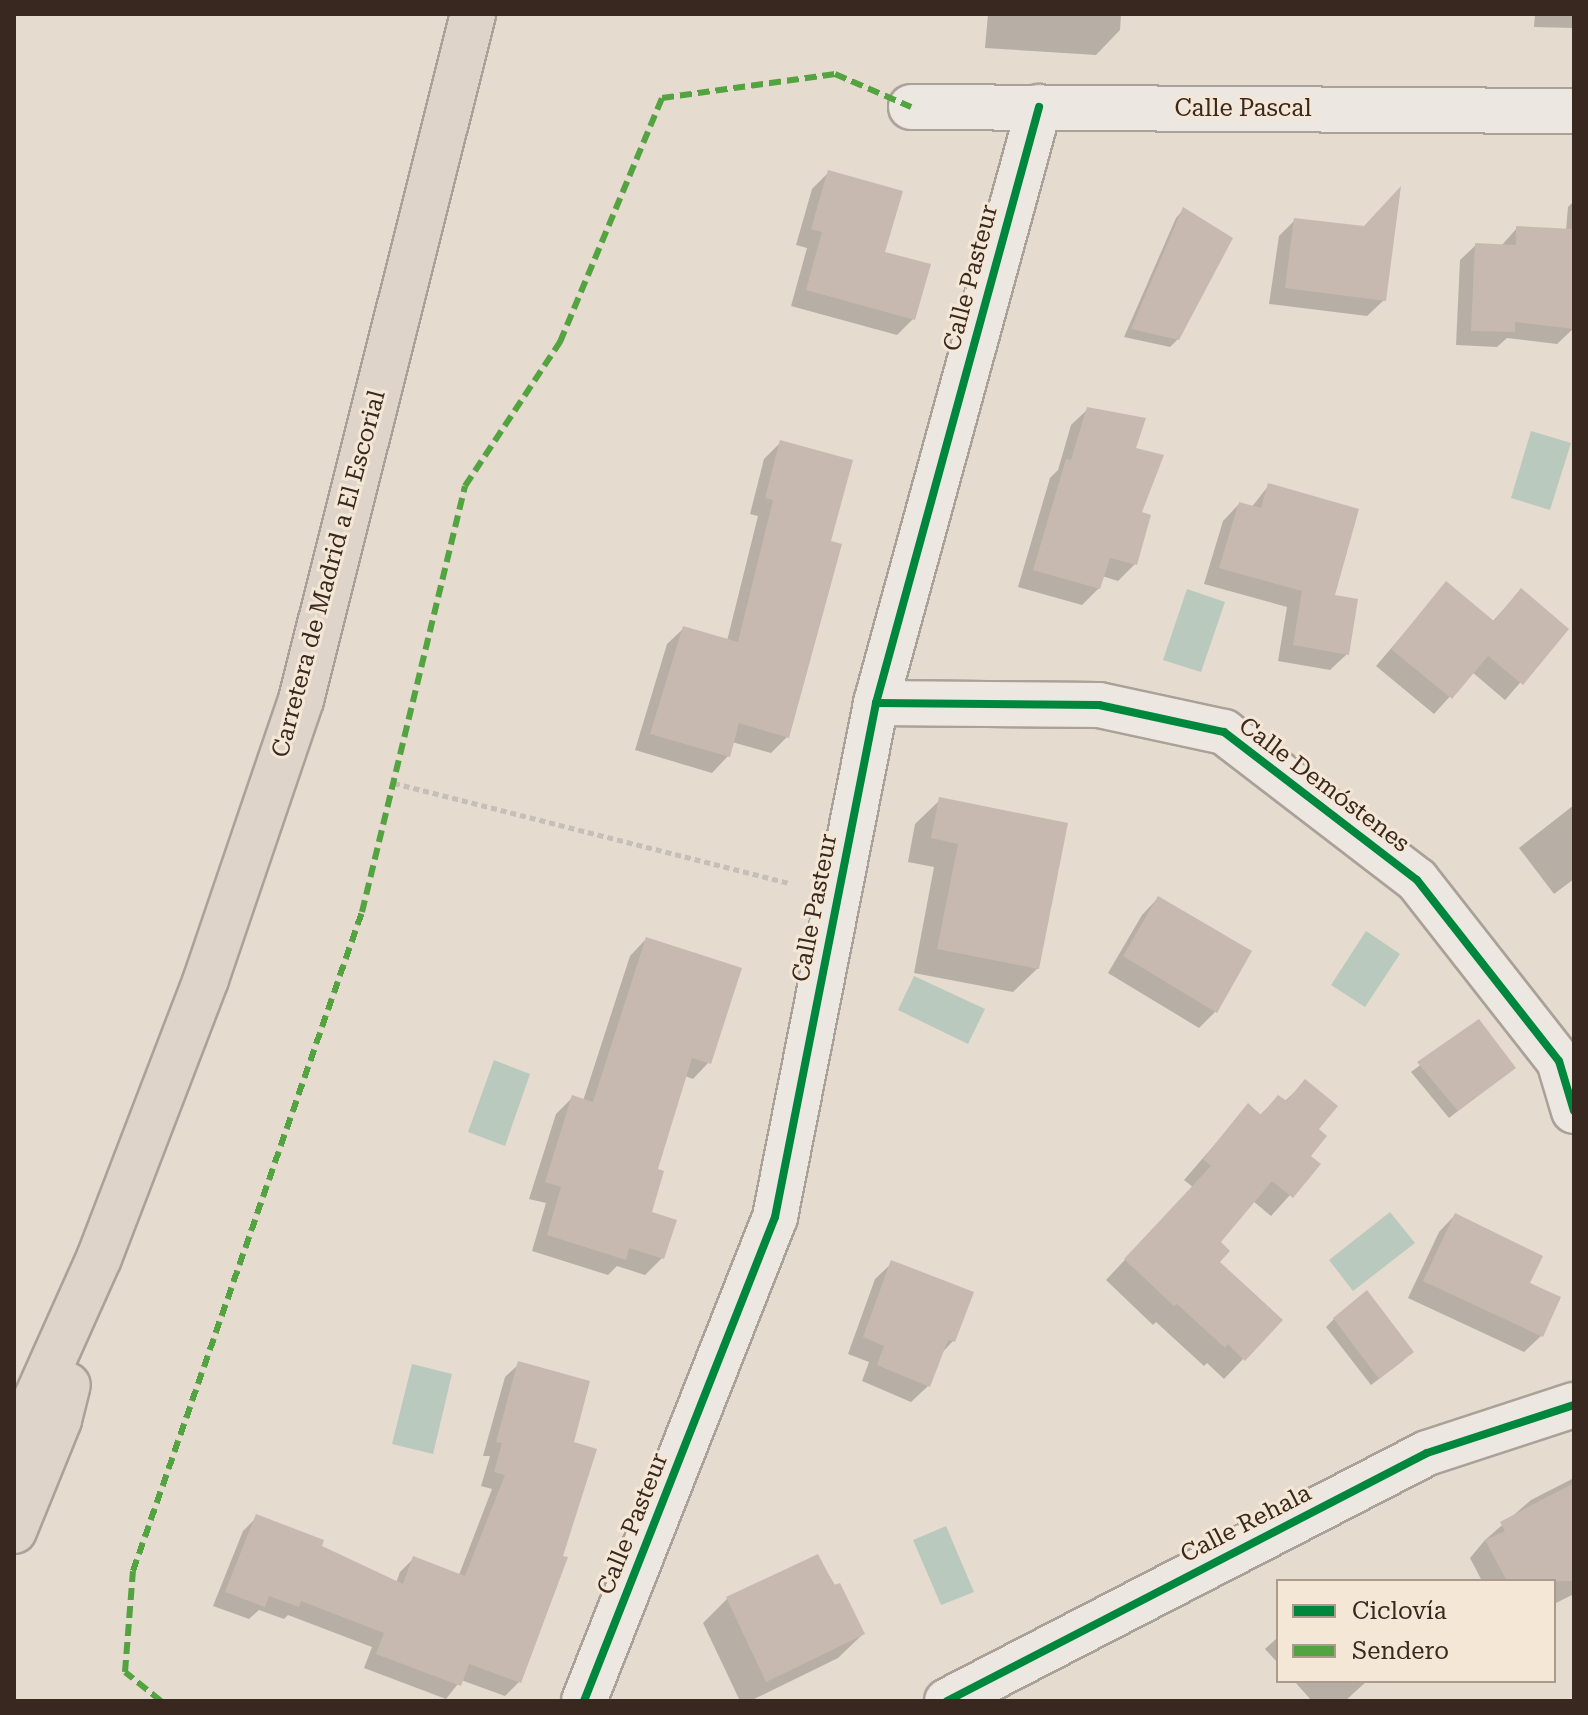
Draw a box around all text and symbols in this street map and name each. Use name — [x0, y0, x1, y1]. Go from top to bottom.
street label: Calle Pascal — [1174, 95, 1312, 123]
street label: Calle Pasteur — [938, 202, 1004, 354]
street label: Carretera de Madrid a El Escorial — [266, 387, 392, 761]
street label: Calle Demóstenes — [1233, 711, 1415, 859]
street label: Calle Pasteur — [787, 832, 843, 984]
street label: Calle Pasteur — [592, 1449, 674, 1599]
street label: Calle Rehala — [1176, 1479, 1316, 1569]
legend — [1276, 1579, 1556, 1683]
text: Ciclovía — [1352, 1597, 1447, 1625]
text: Sendero — [1352, 1637, 1449, 1665]

